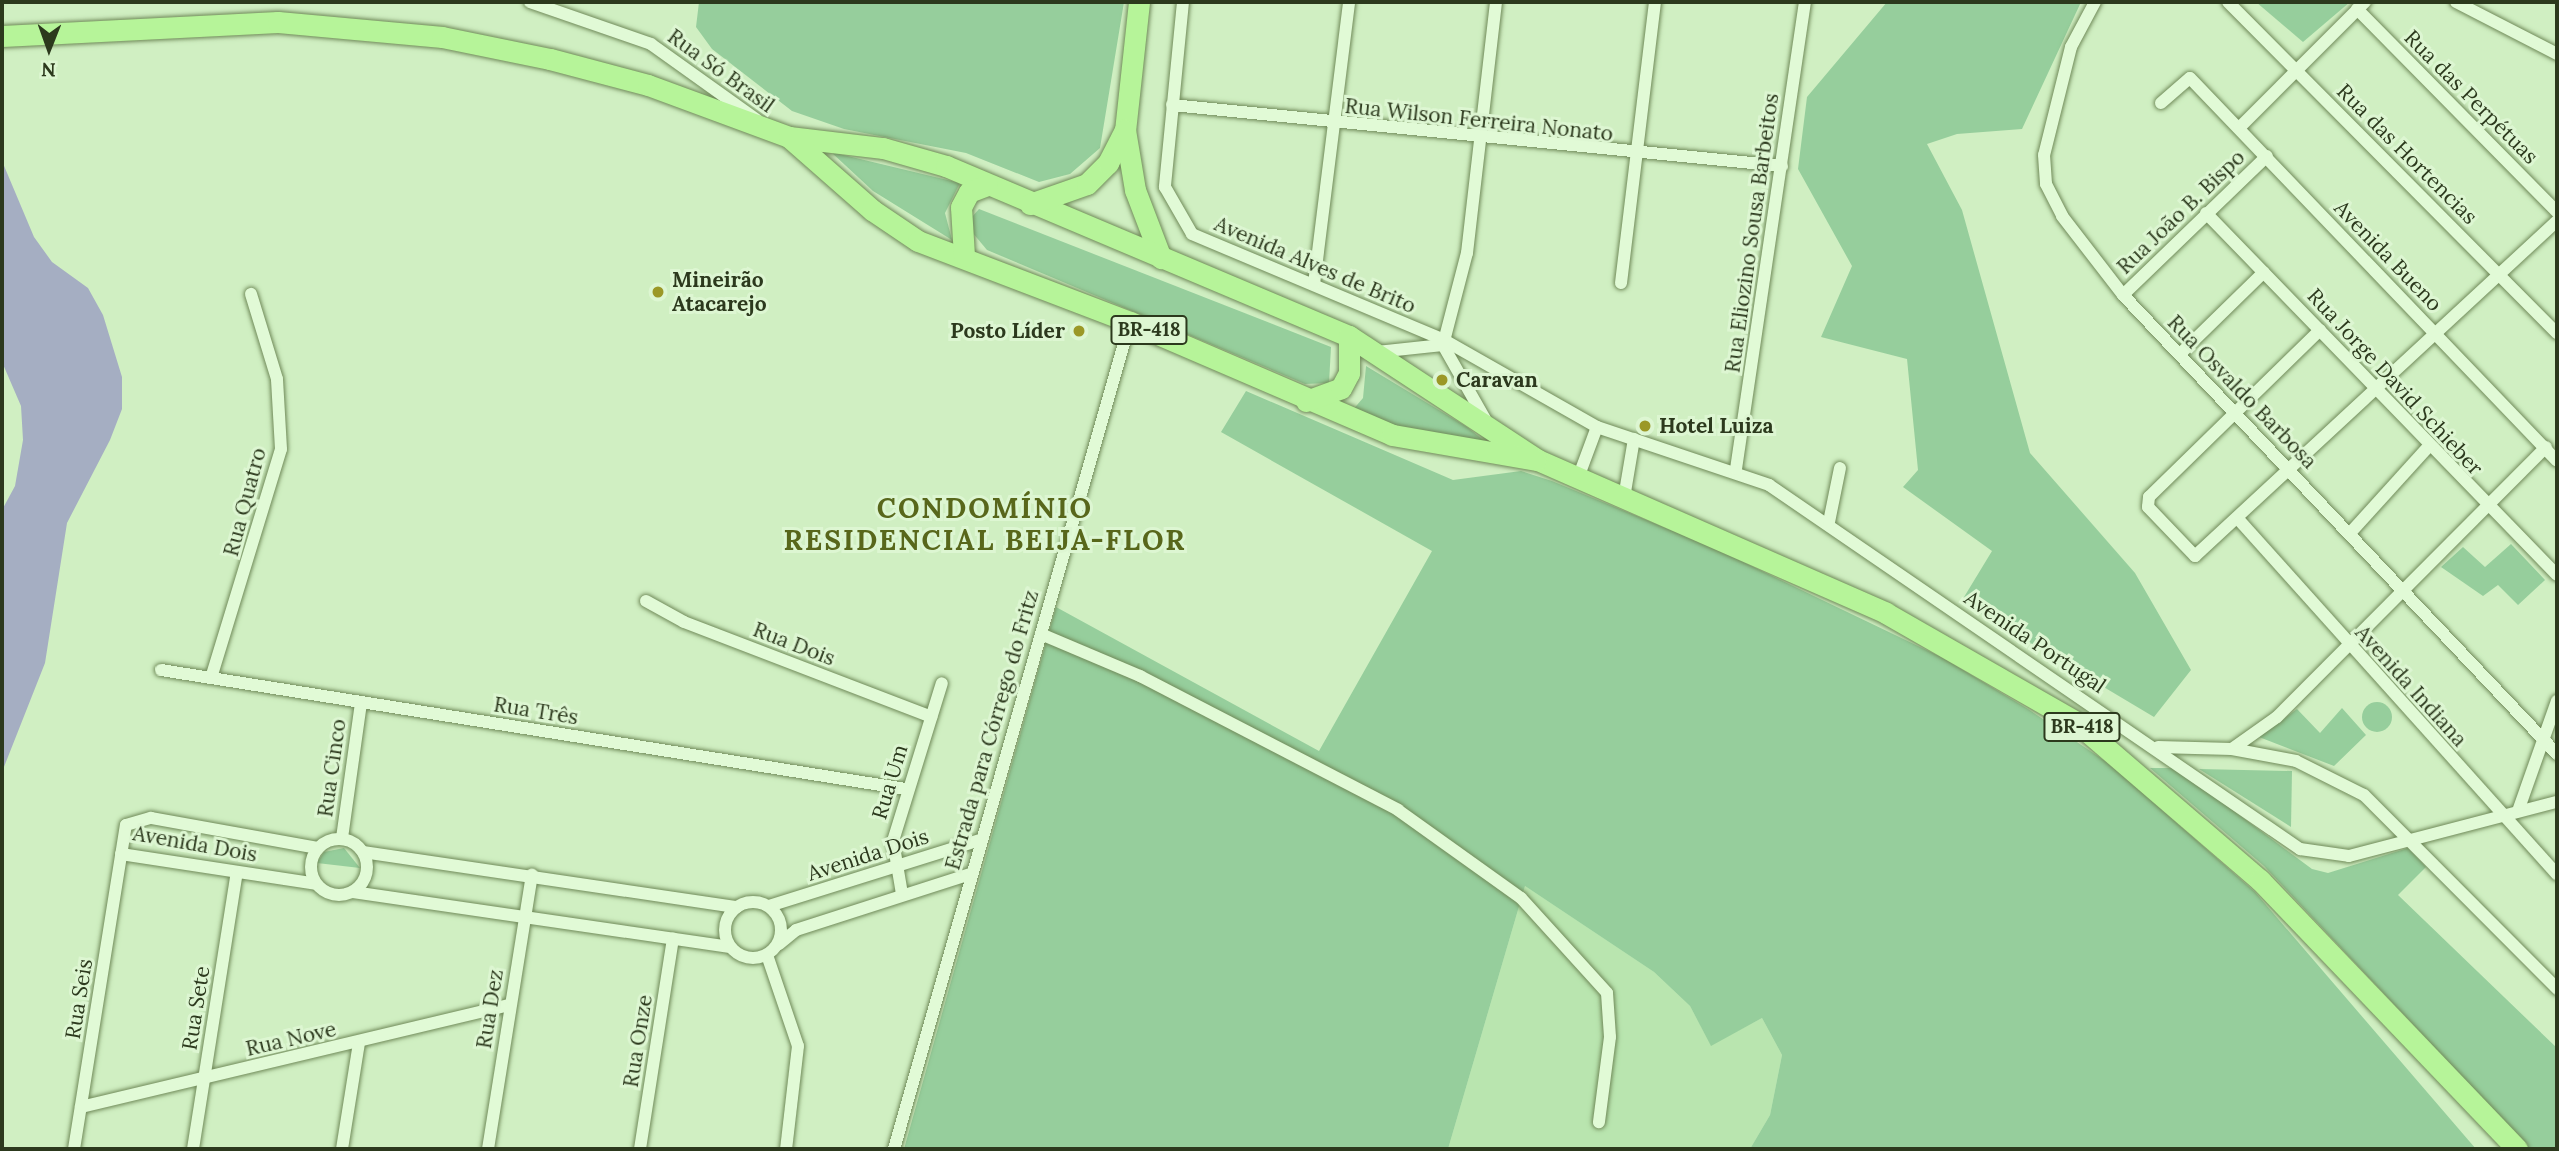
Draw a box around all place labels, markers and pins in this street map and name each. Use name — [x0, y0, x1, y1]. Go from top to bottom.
place label: Mineirão Atacarejo — [672, 267, 767, 317]
marker: Mineirão Atacarejo — [650, 284, 666, 300]
place label: Posto Líder — [950, 318, 1065, 344]
marker: Posto Líder — [1071, 323, 1087, 339]
place label: Caravan — [1456, 367, 1538, 393]
marker: Caravan — [1434, 372, 1450, 388]
place label: Hotel Luiza — [1659, 413, 1773, 439]
marker: Hotel Luiza — [1637, 418, 1653, 434]

